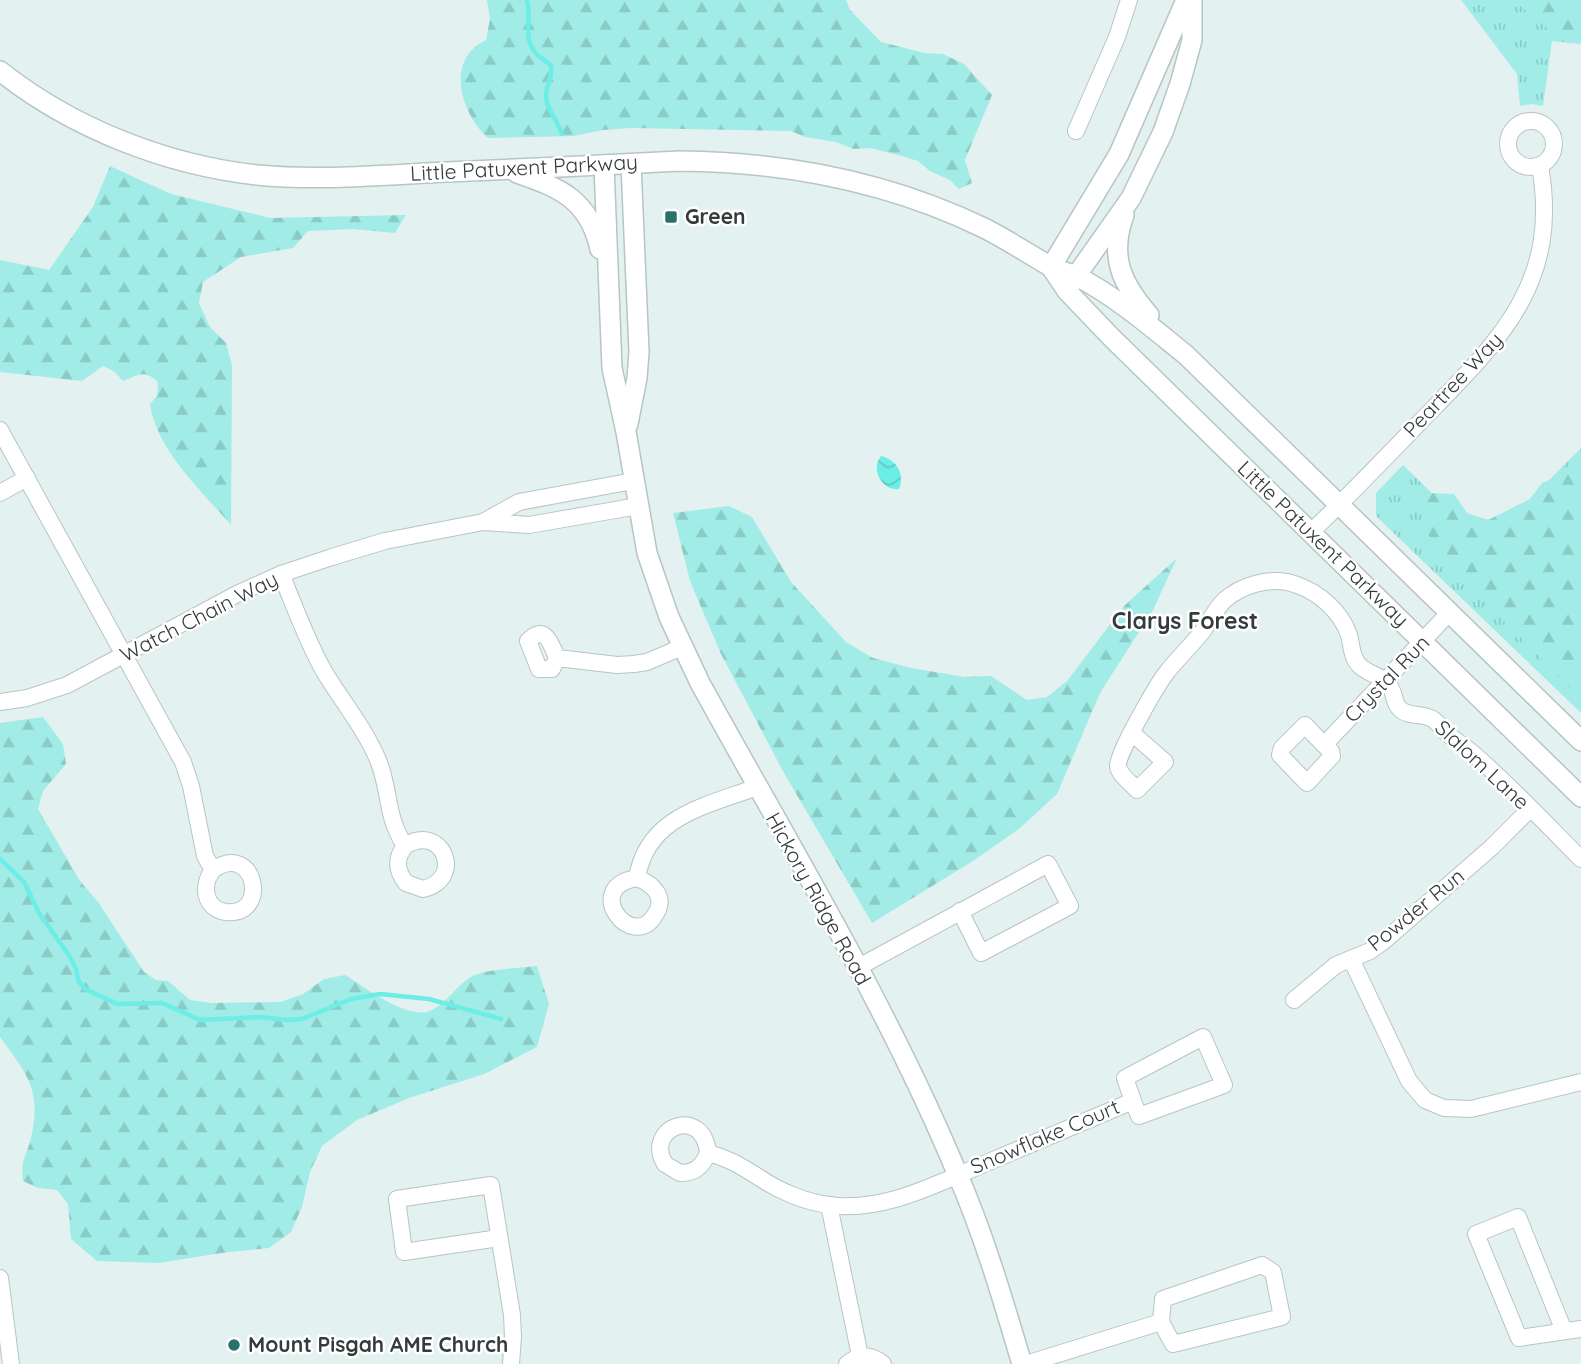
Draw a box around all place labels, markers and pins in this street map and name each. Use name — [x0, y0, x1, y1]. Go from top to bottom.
place label: Green — [685, 203, 746, 229]
marker: Green — [663, 209, 679, 225]
place label: Mount Pisgah AME Church — [248, 1331, 508, 1357]
marker: Mount Pisgah AME Church — [226, 1337, 242, 1353]

